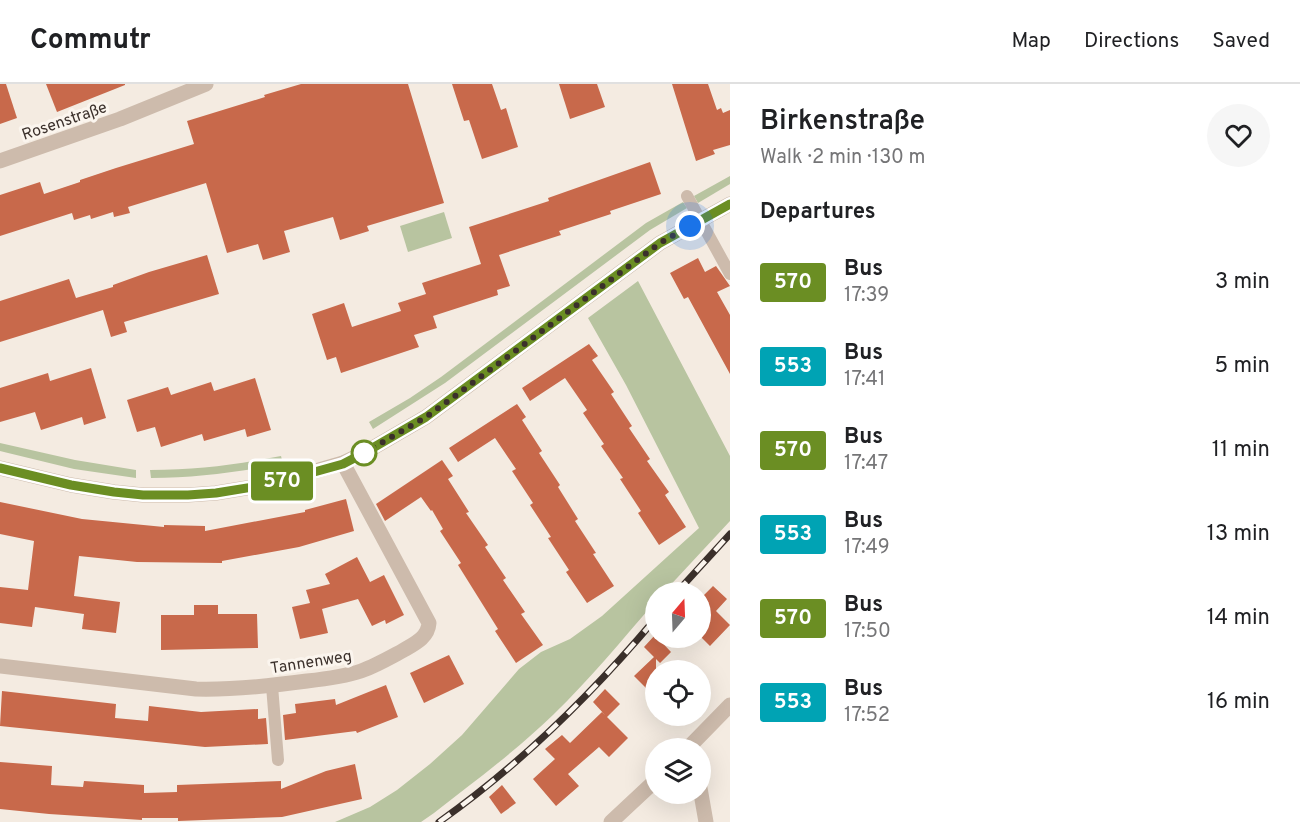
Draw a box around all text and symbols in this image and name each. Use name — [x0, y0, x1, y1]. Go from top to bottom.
text: Commutr — [30, 23, 151, 59]
text: Map — [1011, 28, 1051, 55]
text: Directions — [1084, 28, 1179, 55]
text: Saved — [1212, 28, 1270, 55]
street label: Rosenstraße — [19, 98, 110, 146]
text: Birkenstraße — [760, 104, 925, 140]
button: heart — [1207, 104, 1270, 167]
text: Walk · 2 min · 130 m — [760, 145, 925, 171]
text: Departures — [760, 199, 876, 226]
your location — [675, 211, 705, 241]
text: Bus — [844, 256, 883, 283]
text: 570 — [774, 269, 812, 296]
text: 3 min — [1215, 269, 1270, 296]
text: 17:39 — [844, 283, 889, 309]
text: Bus — [844, 340, 883, 367]
text: 553 — [774, 353, 812, 380]
text: 5 min — [1215, 353, 1270, 380]
text: 17:41 — [844, 367, 885, 393]
text: Bus — [844, 424, 883, 451]
text: 570 — [774, 437, 812, 464]
text: 11 min — [1212, 437, 1270, 464]
unlabelled marker — [351, 440, 377, 466]
text: 17:47 — [844, 451, 888, 477]
line badge: 570 — [248, 462, 316, 500]
text: 570 — [263, 468, 301, 495]
text: Bus — [844, 508, 883, 535]
text: 553 — [774, 521, 812, 548]
text: 13 min — [1207, 521, 1270, 548]
text: 17:49 — [844, 535, 890, 561]
north arrow — [645, 582, 711, 648]
map controls — [645, 582, 711, 804]
text: Bus — [844, 592, 883, 619]
text: 570 — [774, 605, 812, 632]
text: 14 min — [1207, 605, 1270, 632]
text: 17:50 — [844, 619, 891, 645]
street label: Tannenweg — [269, 647, 353, 679]
button: locate — [645, 660, 711, 726]
text: Bus — [844, 676, 883, 703]
text: 553 — [774, 689, 812, 716]
text: 16 min — [1207, 689, 1270, 716]
text: 17:52 — [844, 703, 890, 729]
button: layers — [645, 738, 711, 804]

